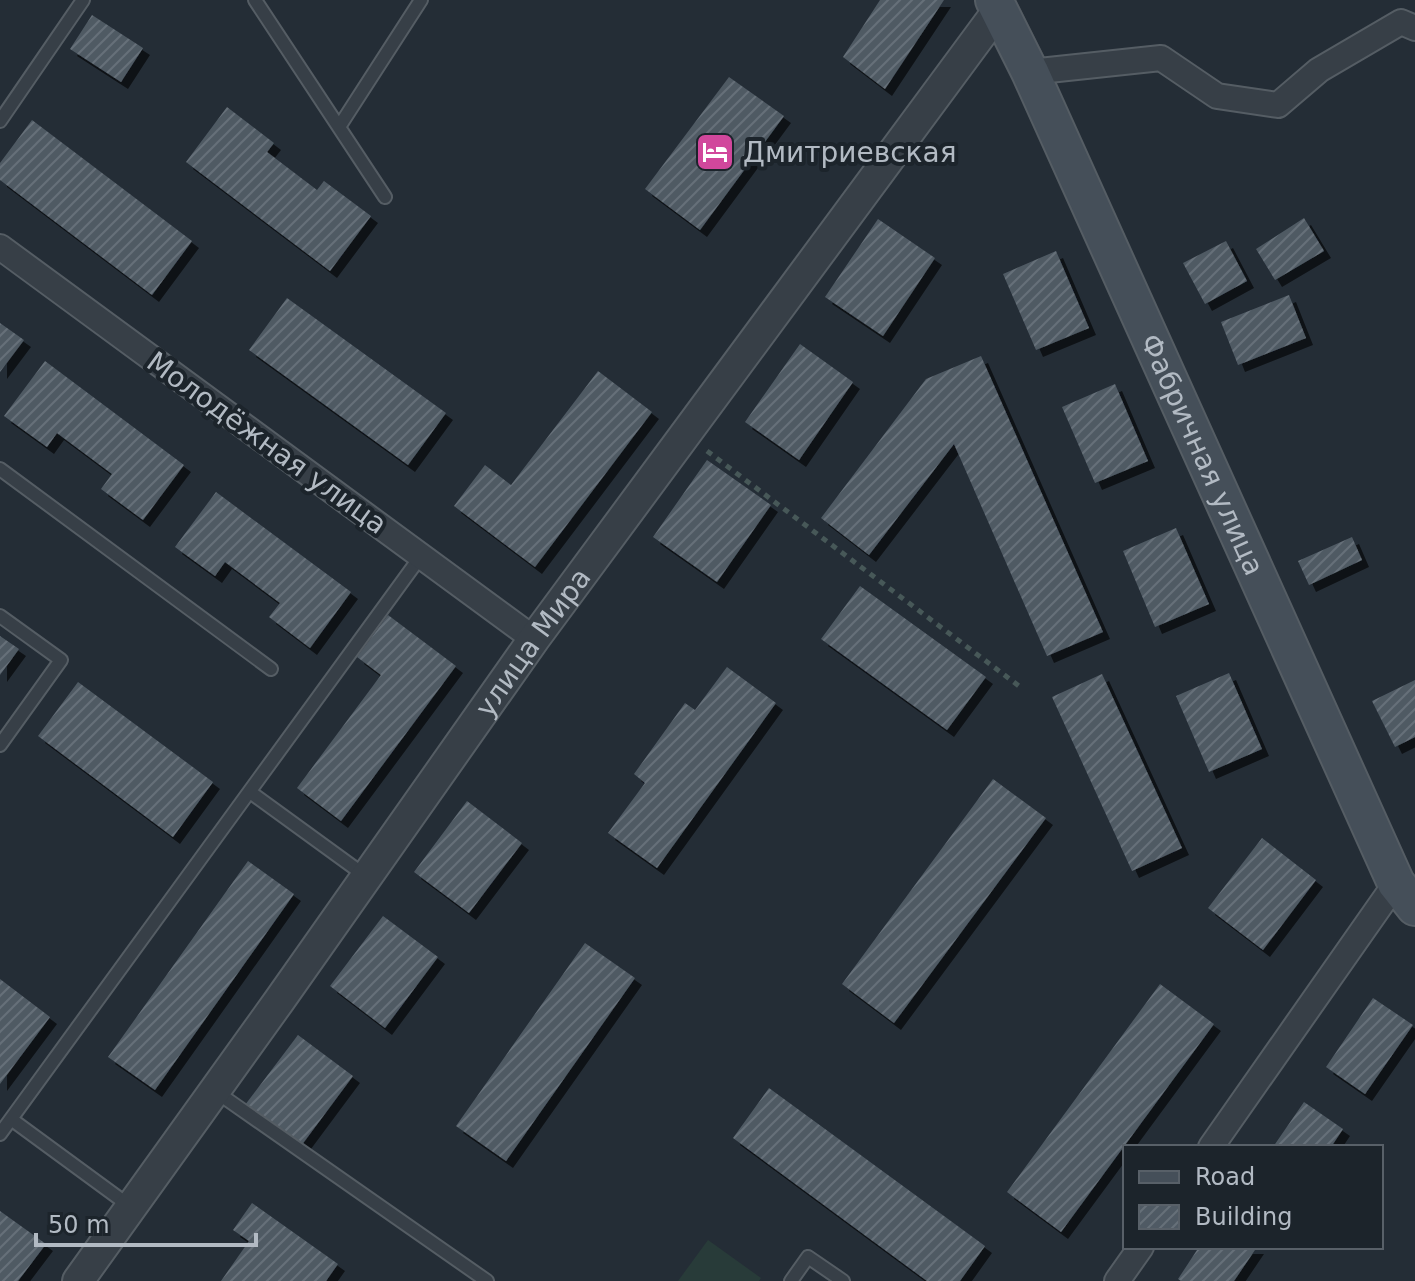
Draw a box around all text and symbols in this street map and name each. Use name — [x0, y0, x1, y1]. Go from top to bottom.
hotel icon: Дмитриевская — [694, 131, 736, 173]
place label: Дмитриевская — [743, 136, 957, 169]
street label: Фабричная улица — [1134, 329, 1271, 580]
street label: Молодёжная улица — [141, 345, 393, 541]
street label: улица Мира — [468, 562, 597, 723]
legend — [1123, 1145, 1383, 1249]
text: Road — [1195, 1163, 1255, 1191]
scale bar — [36, 1197, 256, 1247]
text: Building — [1195, 1203, 1292, 1231]
text: 50 m — [48, 1211, 110, 1239]

